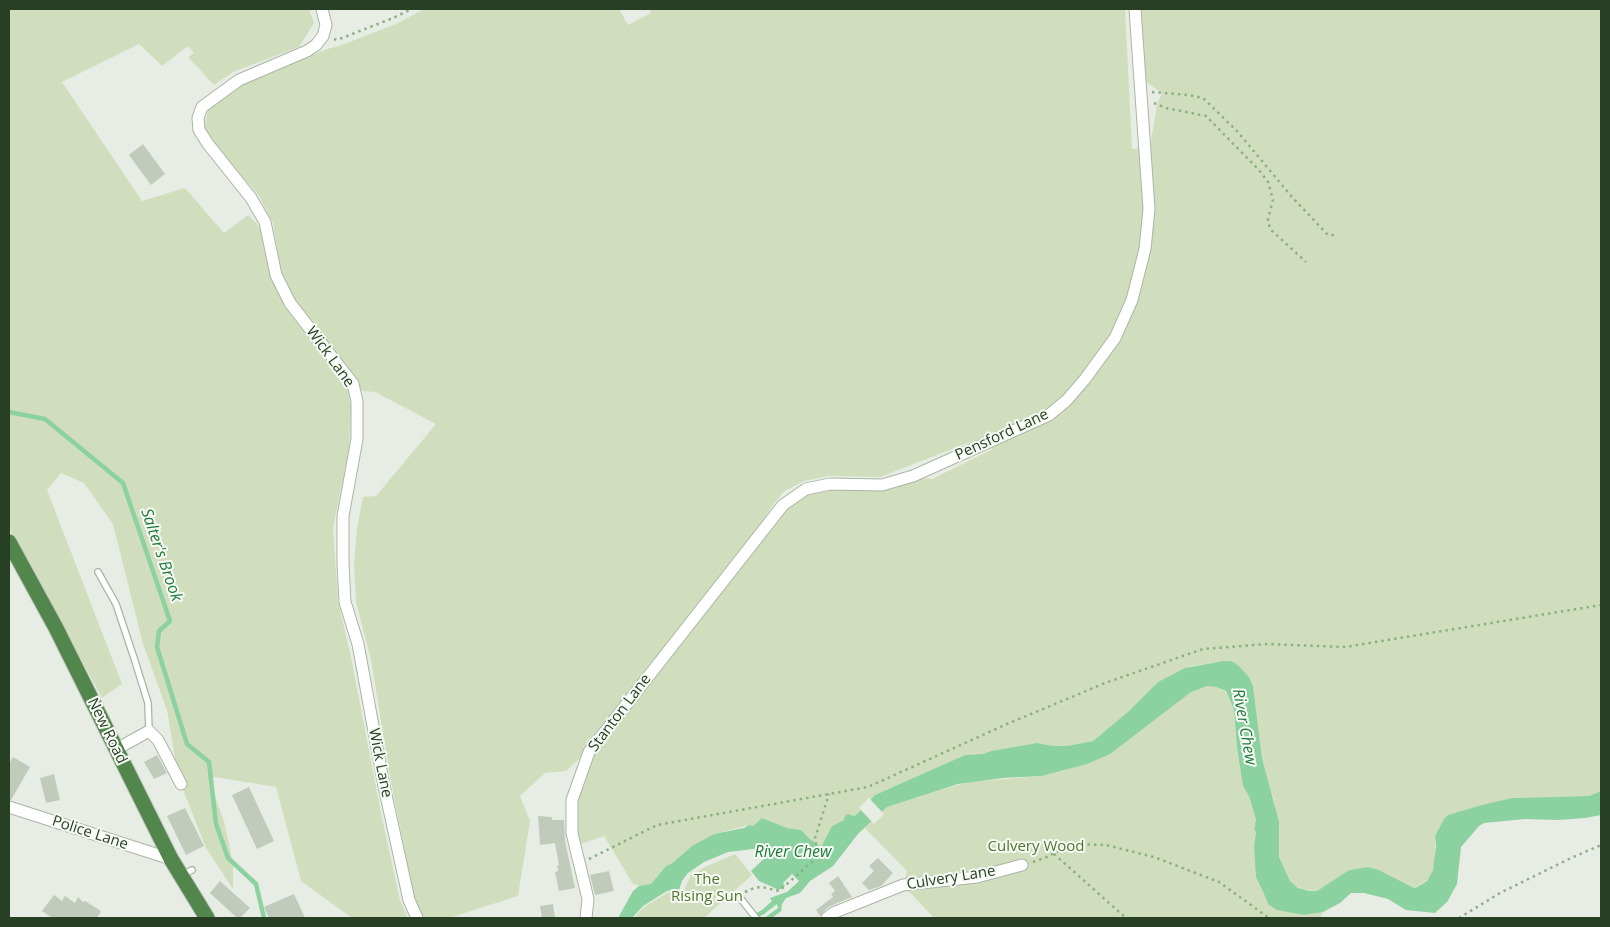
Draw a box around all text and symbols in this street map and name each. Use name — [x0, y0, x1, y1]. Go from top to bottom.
street label: Wick Lane — [302, 323, 358, 391]
street label: Pensford Lane — [952, 406, 1052, 464]
water label: Salter's Brook — [136, 506, 186, 604]
street label: Stanton Lane — [585, 671, 655, 755]
water label: River Chew — [1228, 687, 1260, 767]
street label: New Road — [83, 695, 131, 767]
street label: Wick Lane — [364, 727, 396, 799]
street label: Police Lane — [50, 812, 130, 854]
park label: Culvery Wood — [988, 838, 1084, 856]
water label: River Chew — [754, 842, 832, 862]
street label: Culvery Lane — [905, 862, 997, 894]
park label: The Rising Sun — [671, 871, 743, 906]

